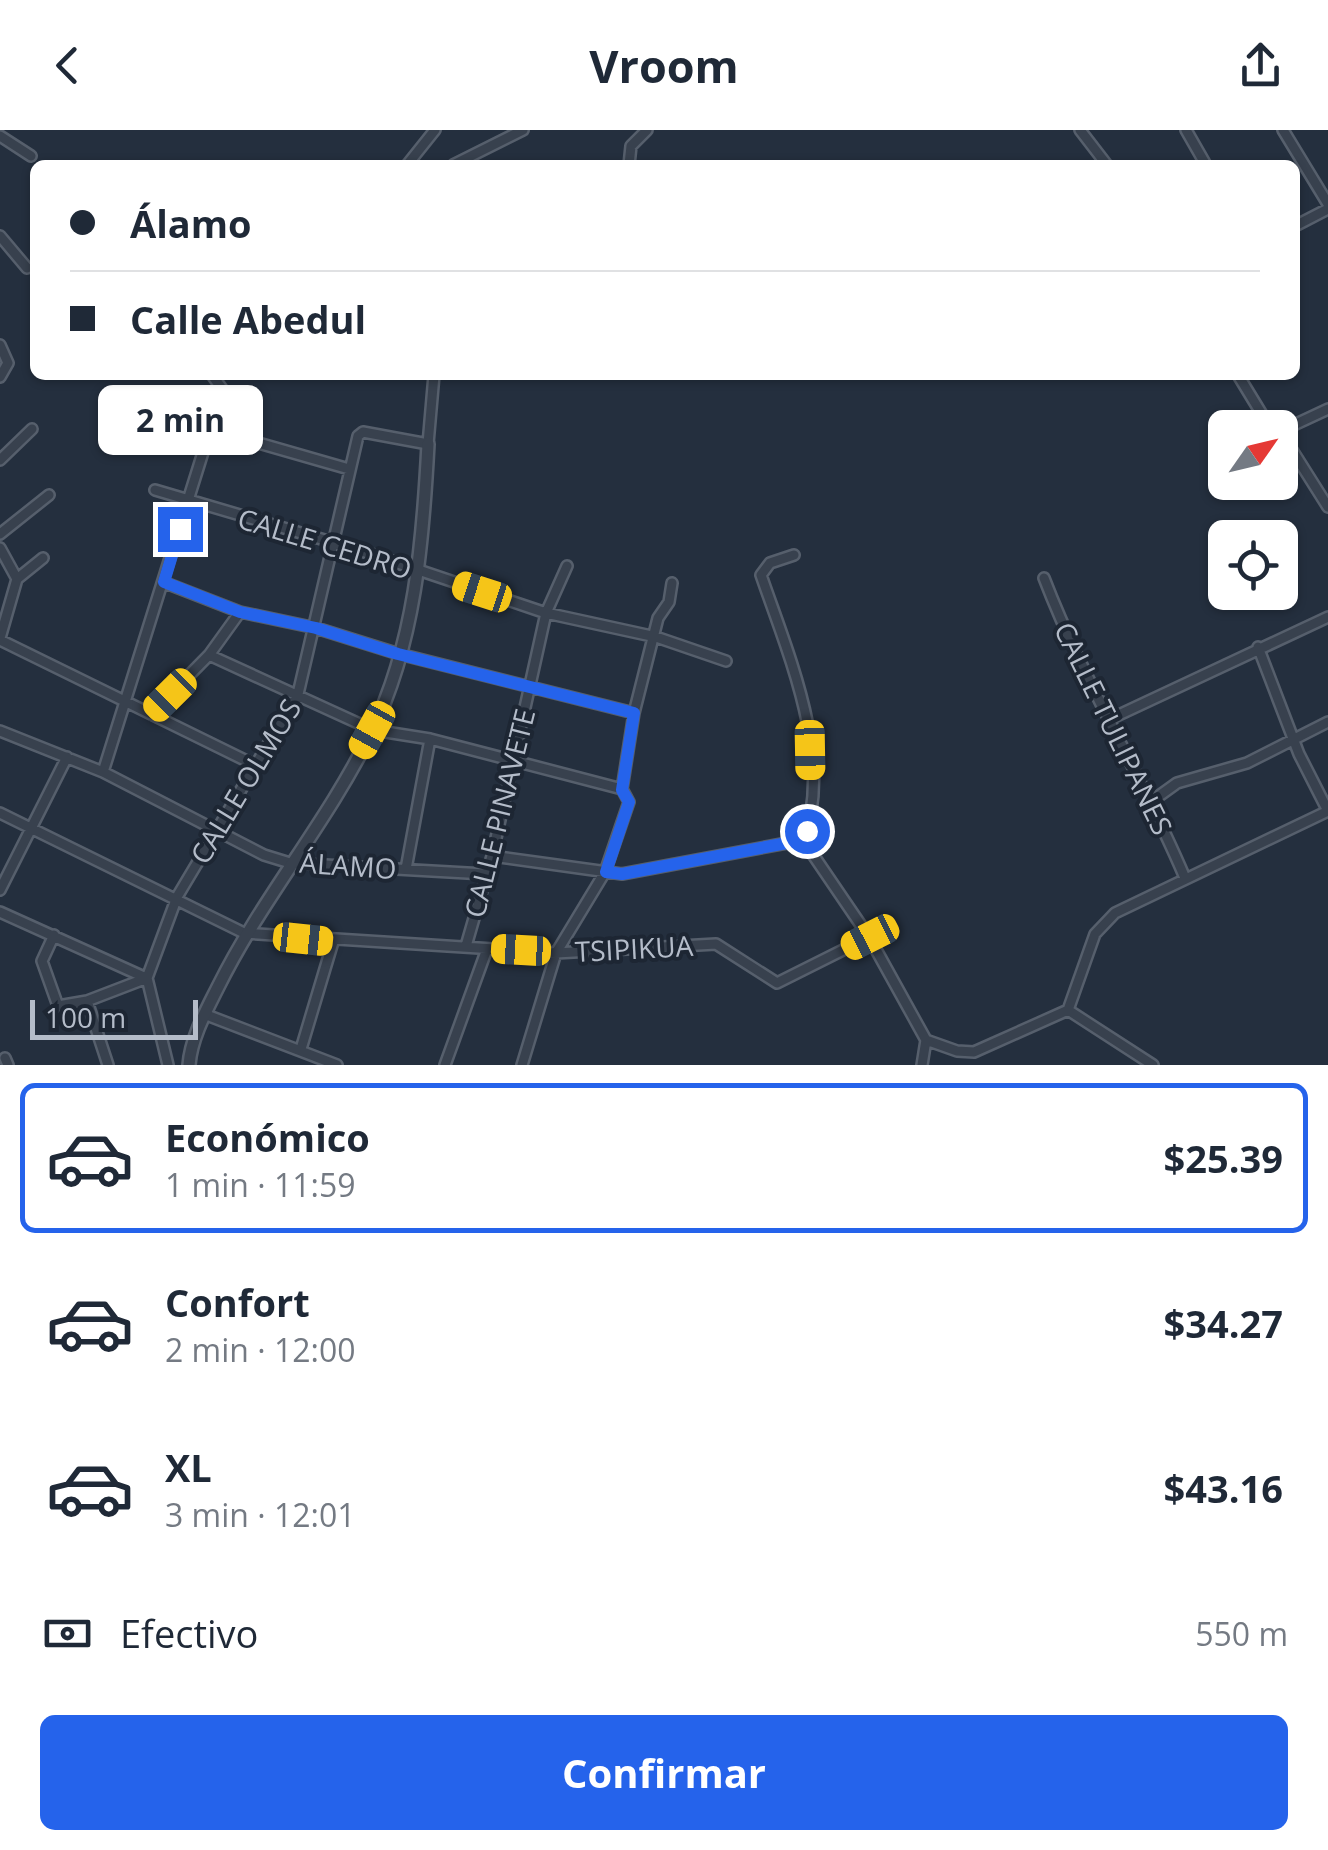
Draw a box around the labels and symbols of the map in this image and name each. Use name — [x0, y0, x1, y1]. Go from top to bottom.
callout: 2 min — [98, 384, 262, 454]
north arrow — [1208, 410, 1298, 500]
street label: CALLE CEDRO — [233, 499, 417, 587]
route end — [158, 507, 203, 552]
car — [449, 568, 515, 616]
street label: CALLE TULIPANES — [1046, 615, 1182, 841]
car — [138, 663, 202, 727]
street label: CALLE OLMOS — [181, 691, 309, 871]
car — [344, 696, 400, 764]
street label: CALLE PINAVETE — [455, 705, 543, 921]
car — [794, 720, 826, 780]
route start — [785, 809, 830, 854]
street label: ÁLAMO — [298, 843, 398, 887]
car — [836, 910, 904, 964]
car — [272, 921, 334, 957]
street label: TSIPIKUA — [574, 926, 694, 970]
car — [490, 933, 552, 967]
scale bar — [30, 995, 198, 1040]

